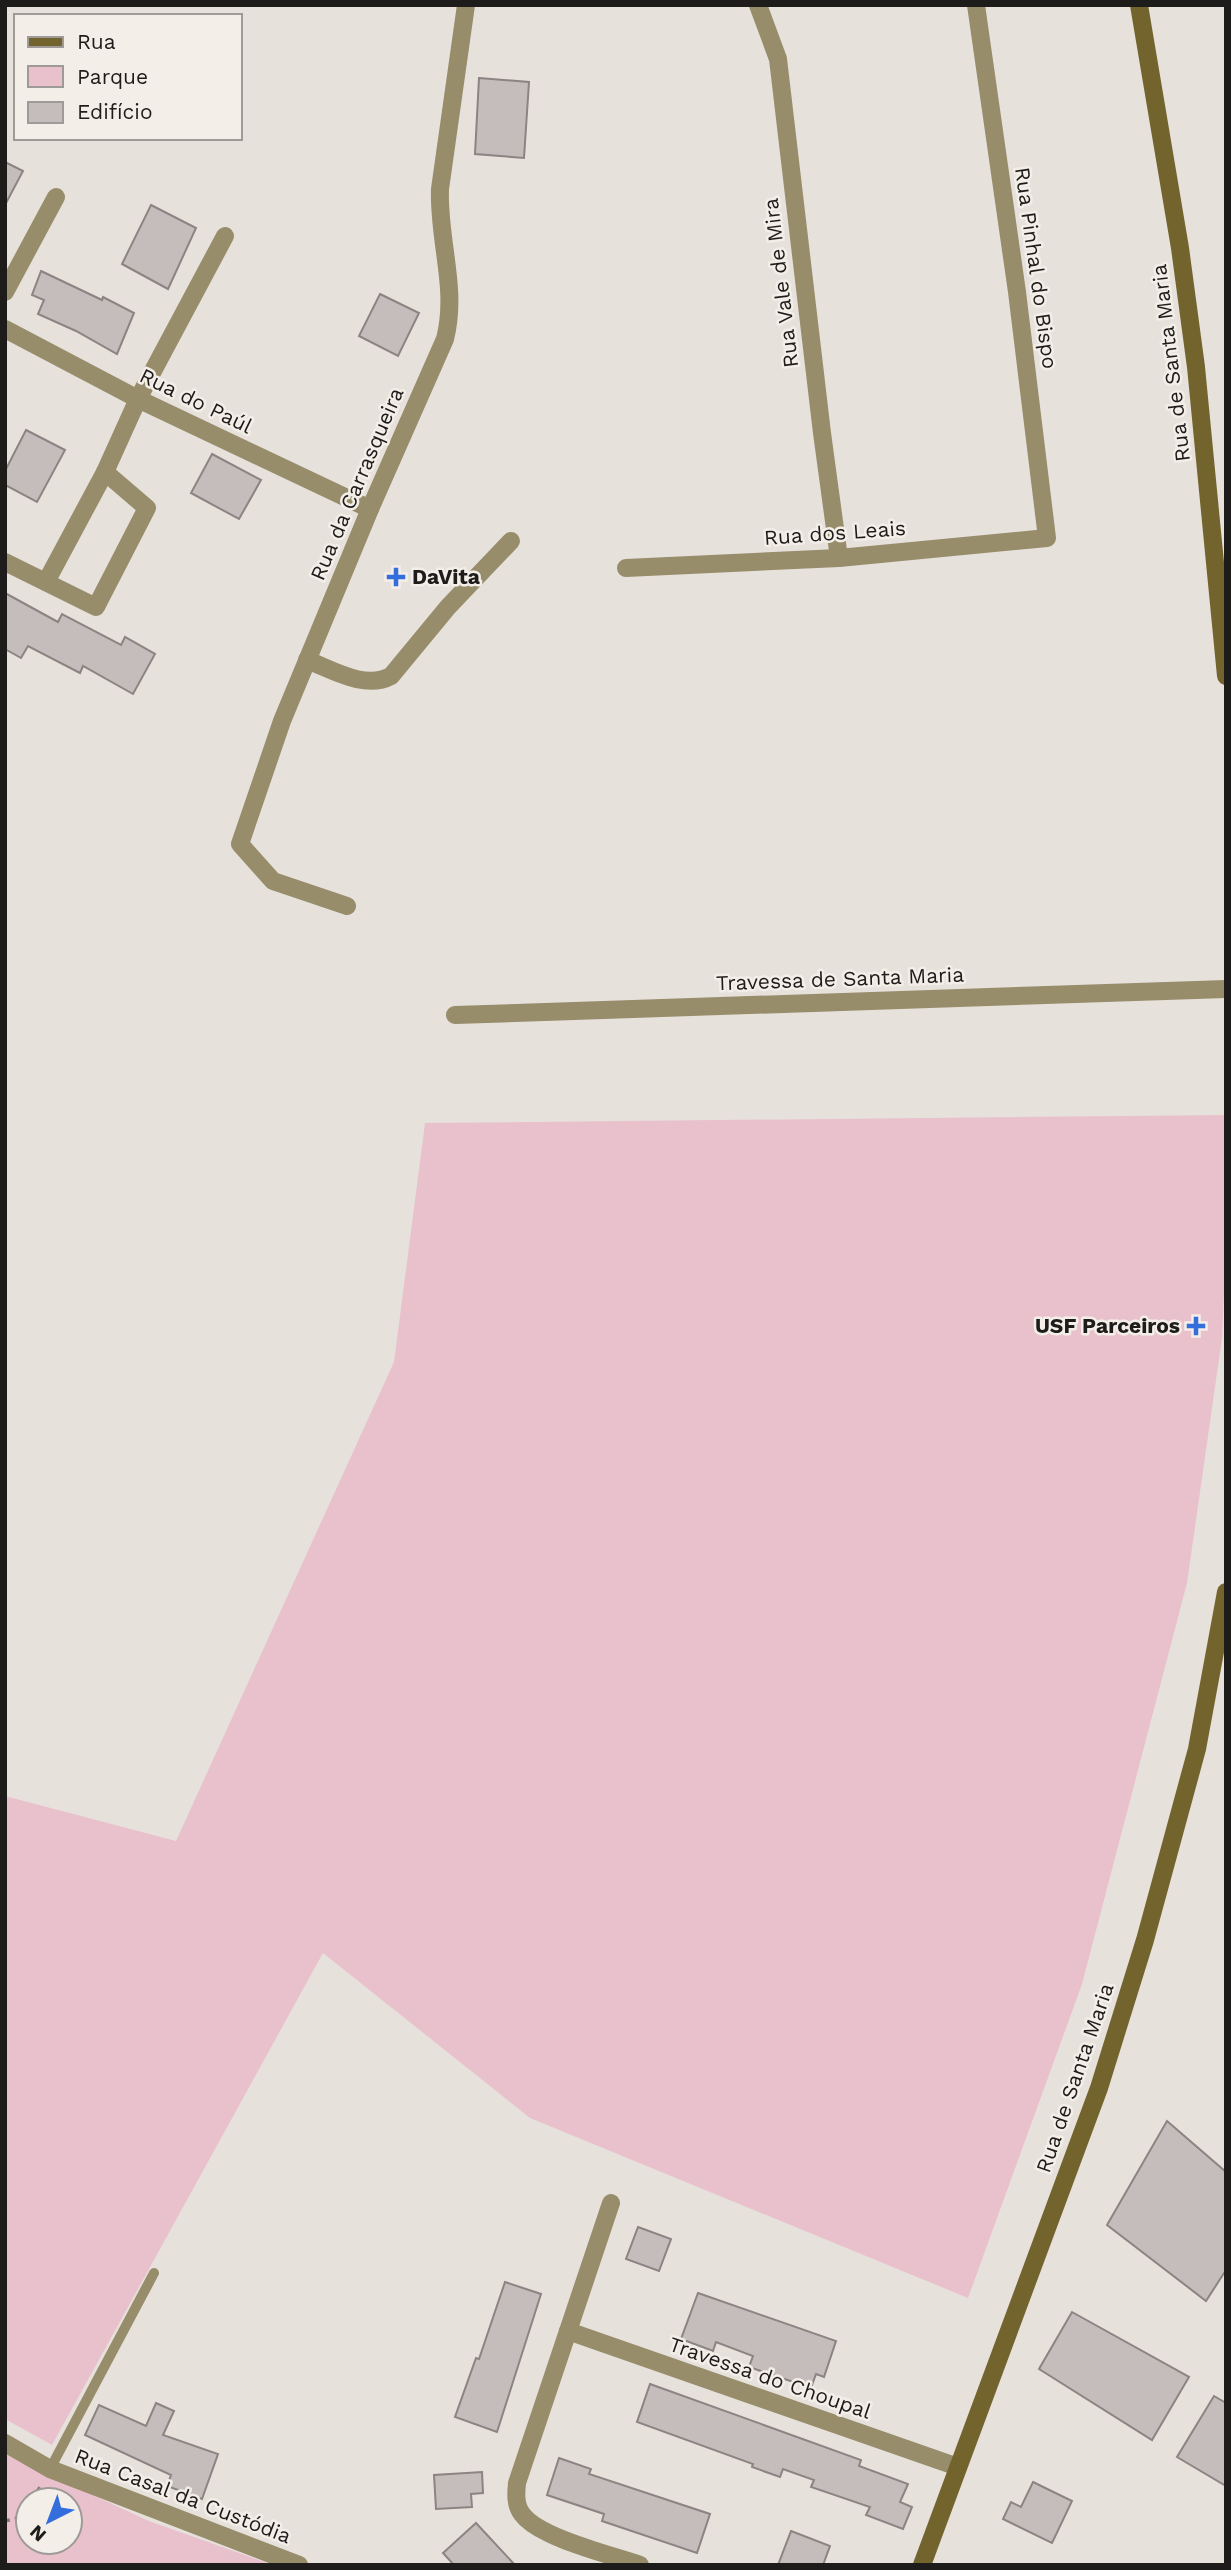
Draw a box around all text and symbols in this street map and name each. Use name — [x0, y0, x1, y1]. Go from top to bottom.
legend — [14, 14, 242, 140]
text: Rua — [77, 29, 116, 54]
text: Parque — [77, 64, 148, 89]
text: Edifício — [77, 99, 153, 124]
street label: Rua Pinhal do Bispo — [1010, 165, 1063, 370]
street label: Rua Vale de Mira — [758, 197, 803, 369]
street label: Rua de Santa Maria — [1146, 263, 1195, 463]
street label: Rua do Paúl — [136, 363, 257, 439]
street label: Rua da Carrasqueira — [305, 384, 409, 584]
street label: Rua dos Leais — [763, 515, 907, 550]
place label: DaVita — [412, 564, 481, 589]
marker: DaVita — [386, 567, 406, 587]
street label: Travessa de Santa Maria — [715, 962, 965, 995]
place label: USF Parceiros — [1035, 1313, 1180, 1338]
marker: USF Parceiros — [1186, 1316, 1206, 1336]
street label: Rua de Santa Maria — [1030, 1980, 1119, 2176]
street label: Travessa do Choupal — [666, 2331, 875, 2424]
street label: Rua Casal da Custódia — [72, 2443, 295, 2548]
north arrow — [14, 2486, 84, 2556]
text: N — [25, 2520, 51, 2547]

